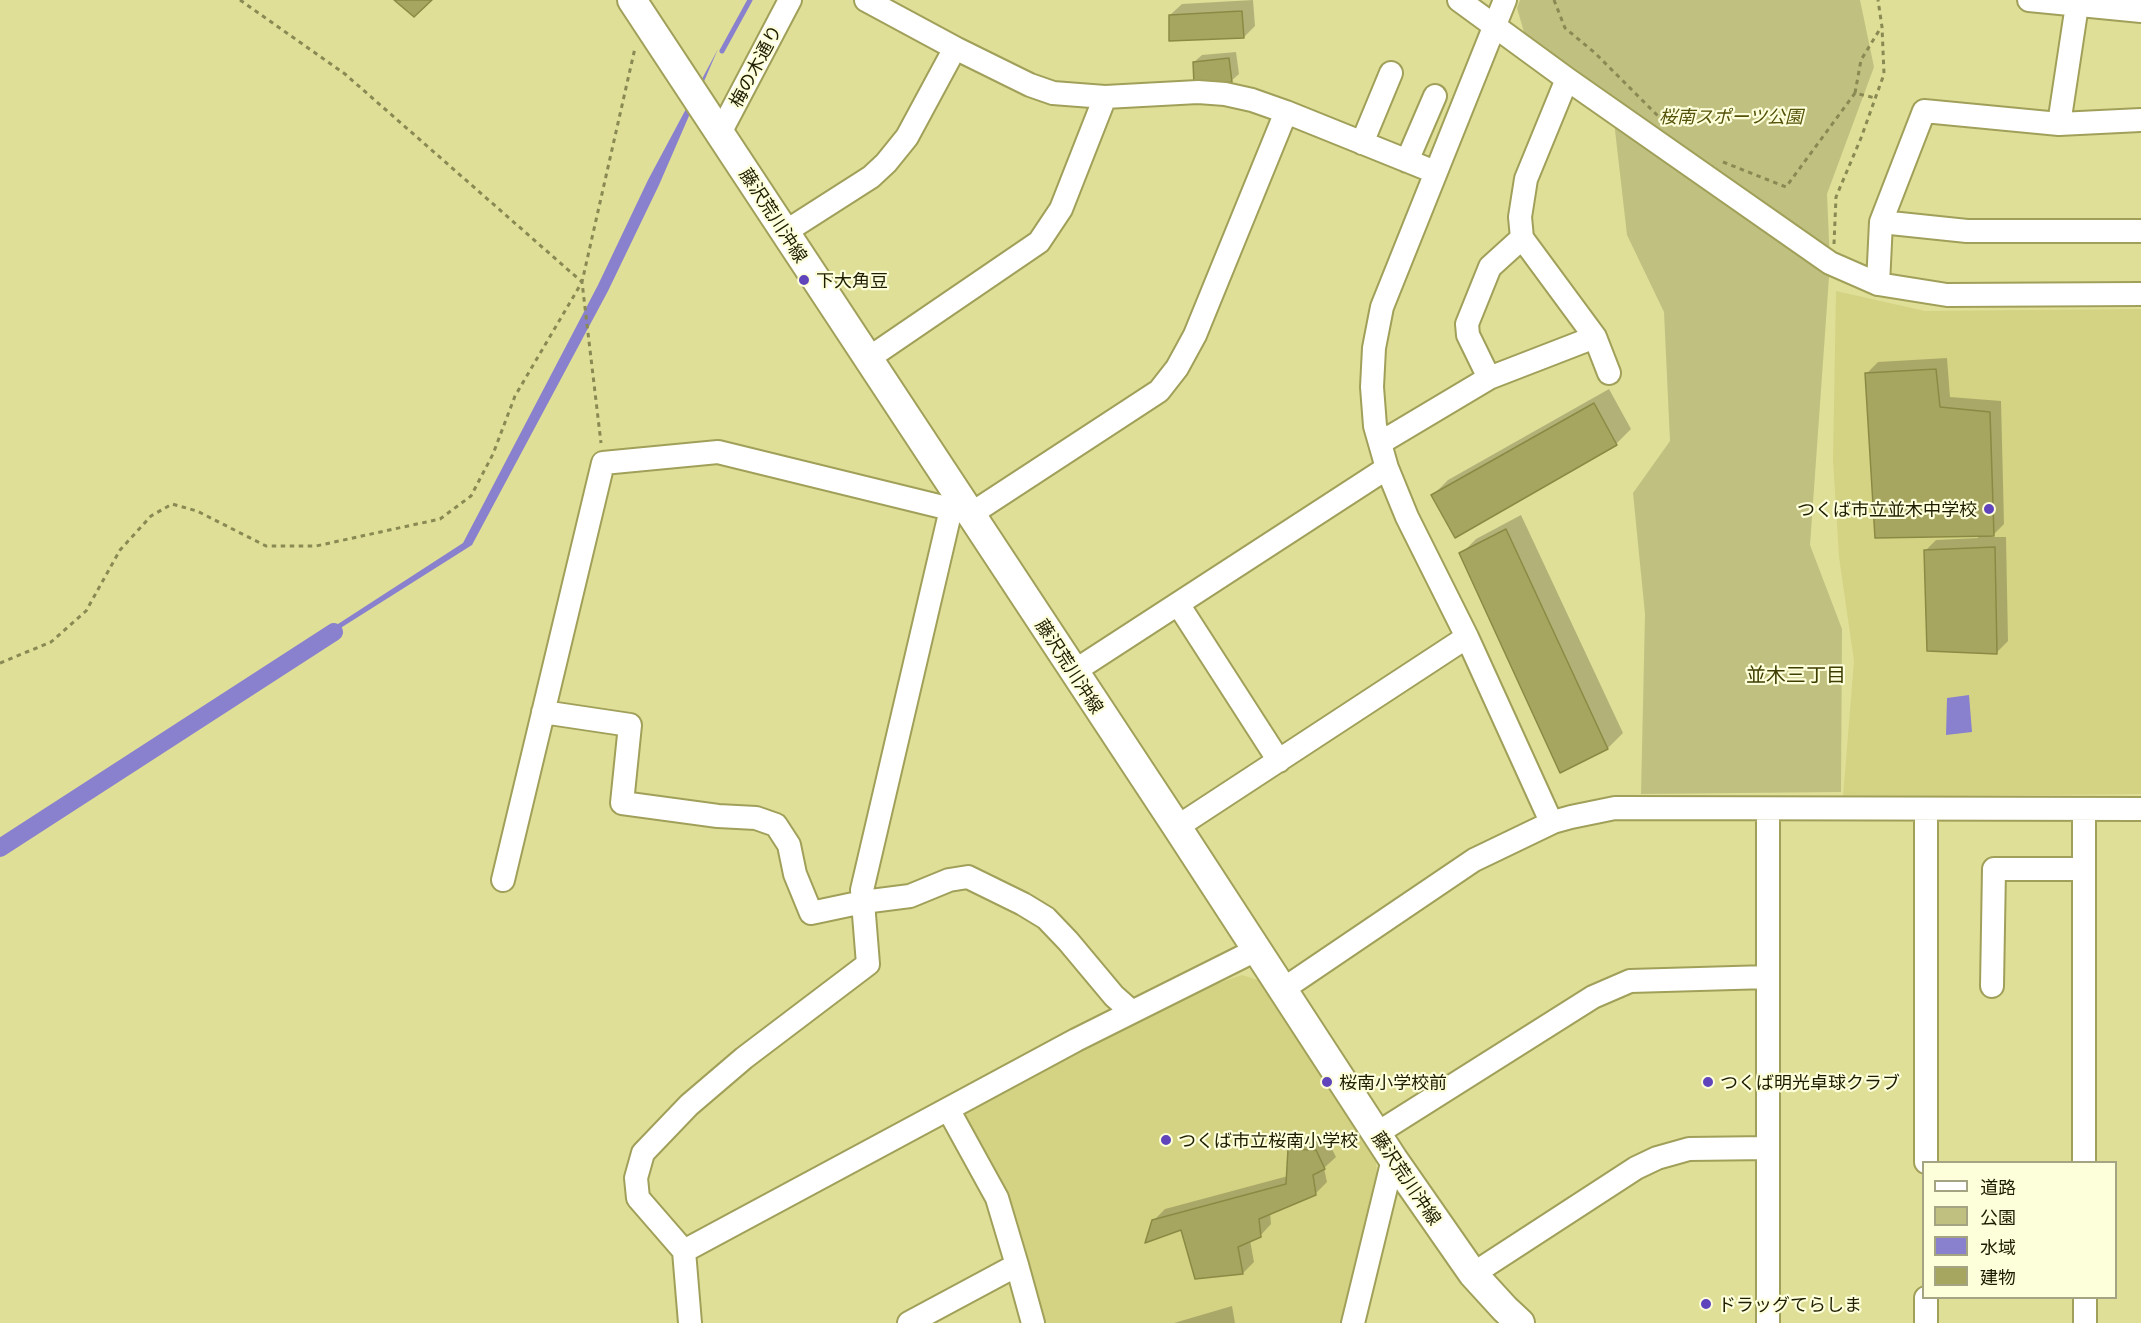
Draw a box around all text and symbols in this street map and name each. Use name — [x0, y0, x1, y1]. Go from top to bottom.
street label: 梅の木通り — [724, 21, 786, 111]
park label: 桜南スポーツ公園 — [1659, 105, 1803, 127]
street label: 藤沢荒川沖線 — [736, 164, 812, 266]
place label: 下大角豆 — [816, 269, 888, 291]
marker: 下大角豆 — [797, 273, 811, 287]
place label: つくば市立並木中学校 — [1797, 498, 1977, 520]
marker: つくば市立並木中学校 — [1982, 502, 1996, 516]
street label: 藤沢荒川沖線 — [1032, 615, 1108, 717]
district label: 並木三丁目 — [1746, 662, 1846, 686]
place label: 桜南小学校前 — [1339, 1071, 1447, 1093]
place label: つくば明光卓球クラブ — [1720, 1071, 1900, 1093]
marker: 桜南小学校前 — [1320, 1075, 1334, 1089]
marker: つくば明光卓球クラブ — [1701, 1075, 1715, 1089]
street label: 藤沢荒川沖線 — [1368, 1127, 1446, 1229]
place label: つくば市立桜南小学校 — [1178, 1129, 1358, 1151]
marker: つくば市立桜南小学校 — [1159, 1133, 1173, 1147]
legend — [1922, 1161, 2117, 1299]
text: 道路 — [1980, 1173, 2016, 1199]
text: 公園 — [1980, 1203, 2016, 1229]
text: 水域 — [1980, 1233, 2016, 1259]
text: 建物 — [1980, 1263, 2016, 1289]
place label: ドラッグてらしま — [1718, 1293, 1862, 1315]
marker: ドラッグてらしま — [1699, 1297, 1713, 1311]

